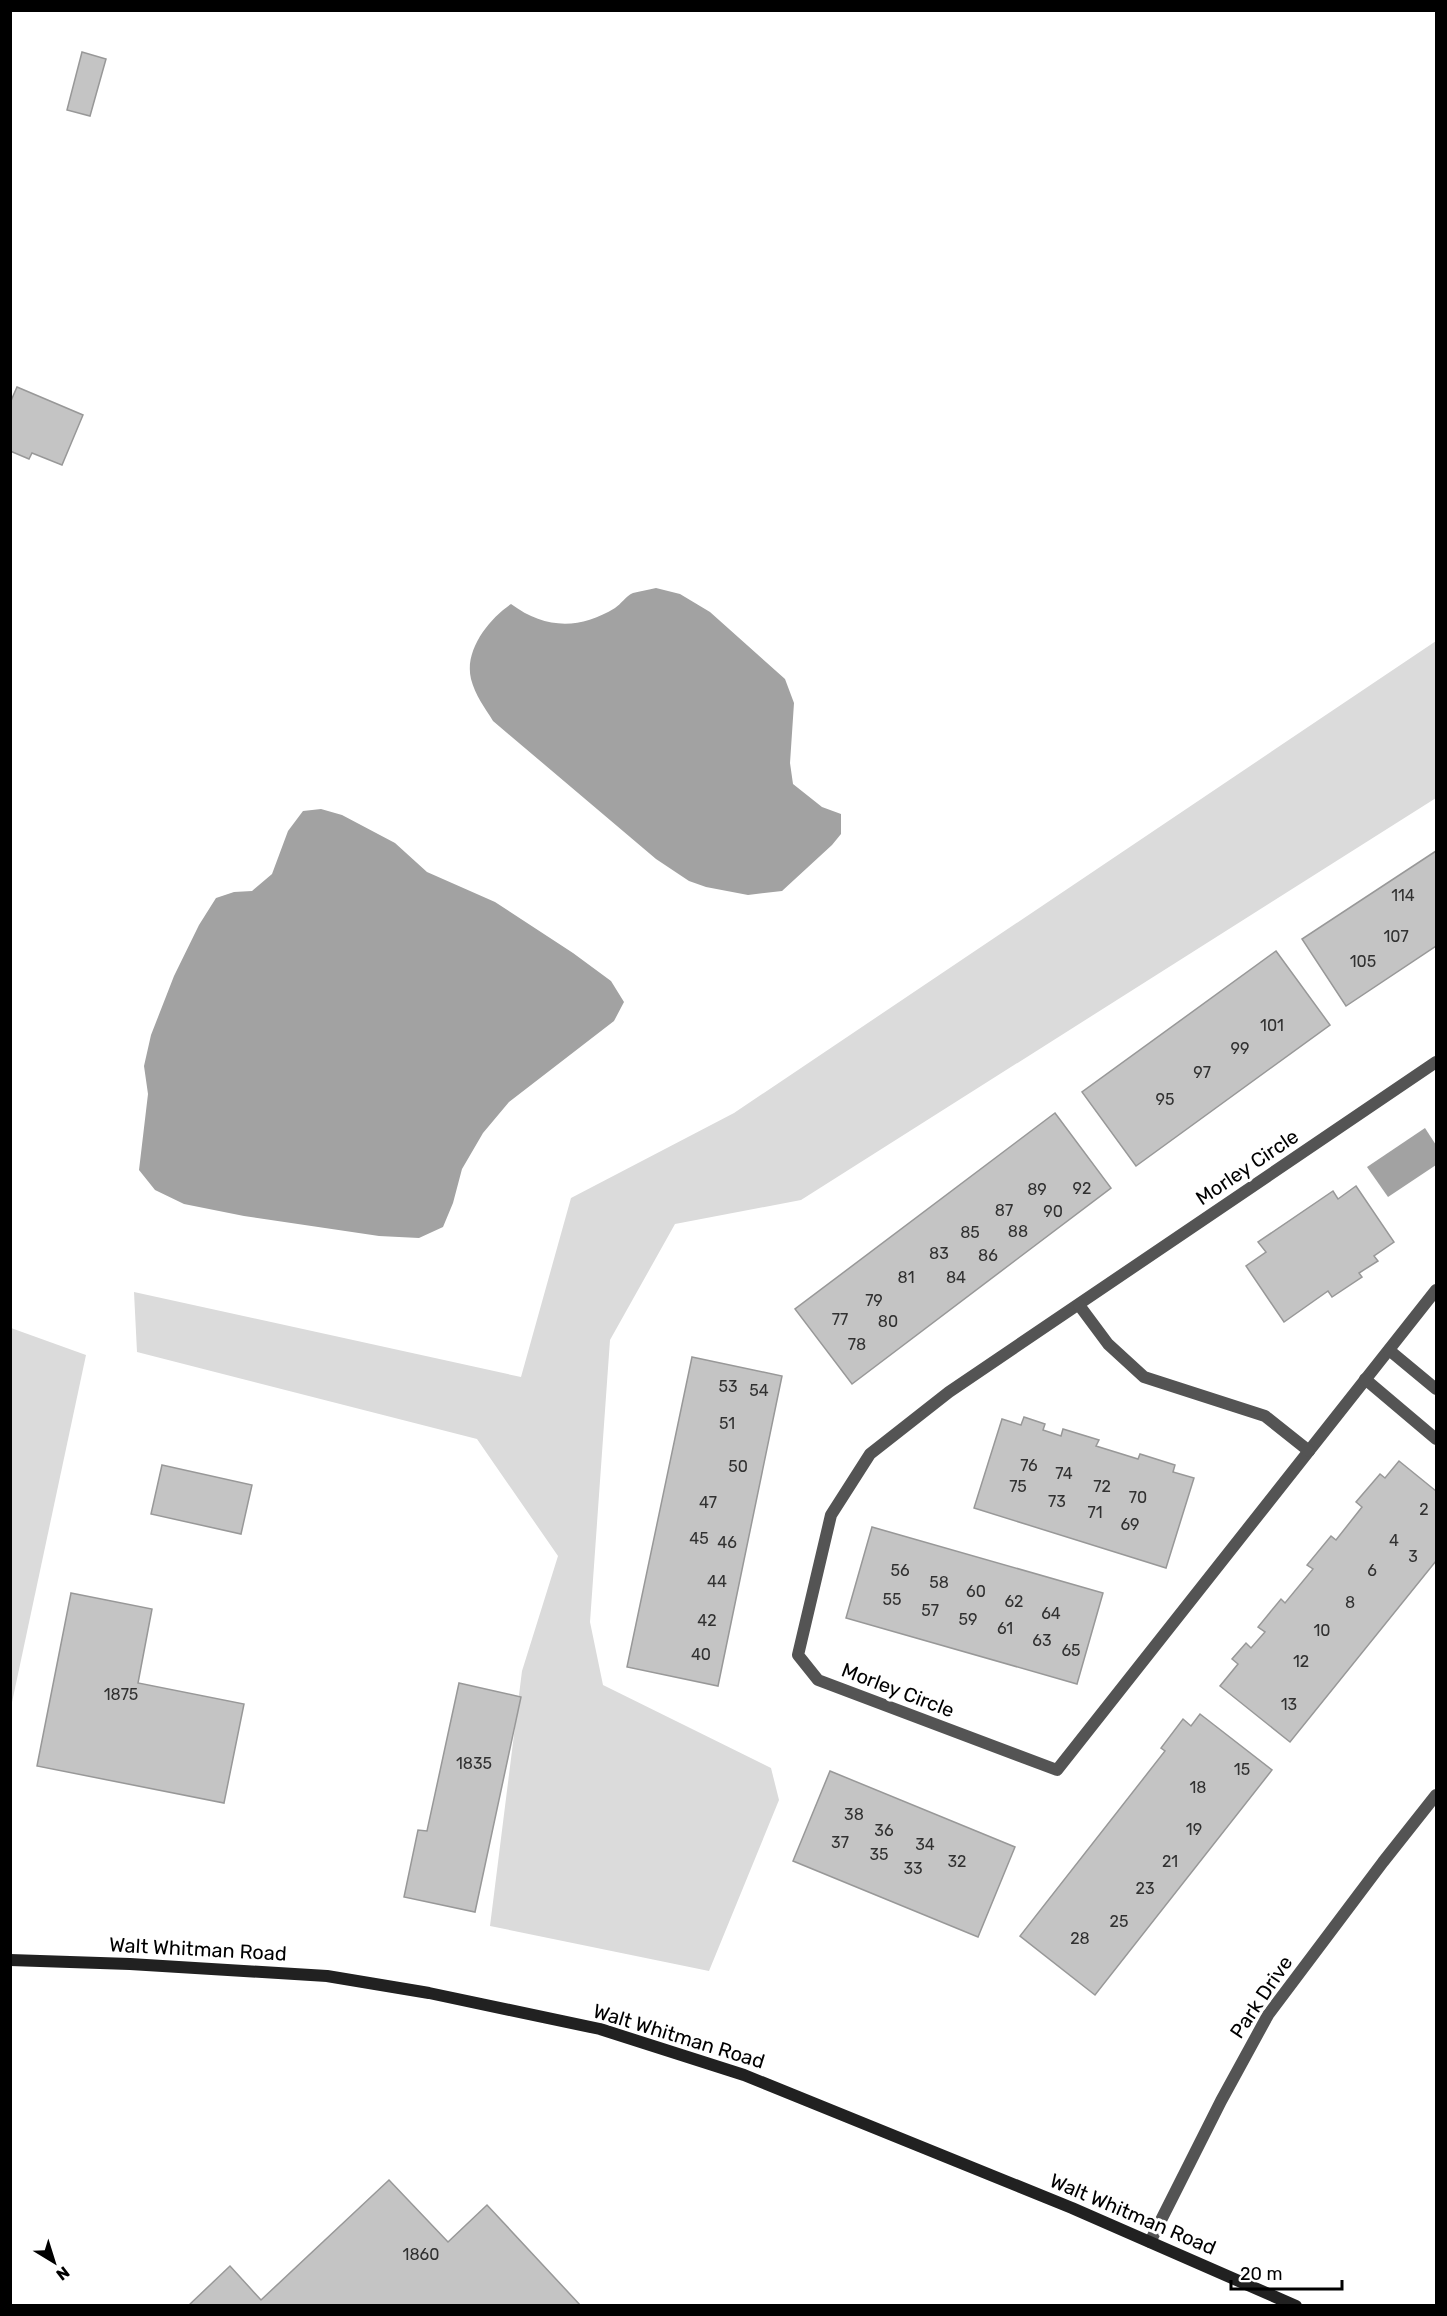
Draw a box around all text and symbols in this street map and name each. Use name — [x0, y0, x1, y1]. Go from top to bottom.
house number: 114 — [1391, 886, 1415, 905]
house number: 107 — [1383, 927, 1409, 946]
house number: 105 — [1350, 952, 1376, 971]
house number: 101 — [1260, 1016, 1284, 1035]
house number: 99 — [1231, 1039, 1249, 1058]
house number: 97 — [1193, 1063, 1211, 1082]
house number: 95 — [1156, 1090, 1175, 1109]
street label: Morley Circle — [1191, 1124, 1303, 1210]
house number: 92 — [1073, 1179, 1091, 1198]
house number: 89 — [1027, 1180, 1047, 1199]
house number: 87 — [995, 1201, 1013, 1220]
house number: 90 — [1043, 1202, 1063, 1221]
house number: 88 — [1008, 1222, 1028, 1241]
house number: 85 — [960, 1223, 980, 1242]
house number: 83 — [929, 1244, 949, 1263]
house number: 86 — [978, 1246, 998, 1265]
house number: 81 — [897, 1268, 915, 1287]
house number: 84 — [946, 1268, 966, 1287]
house number: 79 — [865, 1291, 883, 1310]
house number: 77 — [832, 1310, 848, 1329]
house number: 80 — [878, 1312, 898, 1331]
house number: 78 — [848, 1335, 866, 1354]
house number: 53 — [718, 1377, 738, 1396]
house number: 54 — [749, 1381, 769, 1400]
house number: 51 — [719, 1414, 735, 1433]
house number: 76 — [1020, 1456, 1038, 1475]
house number: 50 — [728, 1457, 748, 1476]
house number: 74 — [1055, 1464, 1073, 1483]
house number: 75 — [1009, 1477, 1027, 1496]
house number: 72 — [1093, 1477, 1111, 1496]
house number: 70 — [1129, 1488, 1147, 1507]
house number: 73 — [1048, 1492, 1066, 1511]
house number: 47 — [699, 1493, 717, 1512]
house number: 2 — [1419, 1500, 1429, 1519]
house number: 71 — [1087, 1503, 1103, 1522]
house number: 69 — [1120, 1515, 1140, 1534]
house number: 45 — [689, 1529, 709, 1548]
house number: 4 — [1389, 1531, 1399, 1550]
house number: 46 — [717, 1533, 737, 1552]
house number: 3 — [1408, 1547, 1418, 1566]
house number: 56 — [890, 1561, 910, 1580]
house number: 6 — [1367, 1561, 1377, 1580]
house number: 44 — [707, 1572, 727, 1591]
house number: 58 — [929, 1573, 949, 1592]
house number: 60 — [966, 1582, 986, 1601]
house number: 55 — [882, 1590, 902, 1609]
house number: 62 — [1004, 1592, 1024, 1611]
house number: 8 — [1345, 1593, 1355, 1612]
house number: 57 — [921, 1601, 939, 1620]
house number: 64 — [1041, 1604, 1061, 1623]
house number: 59 — [959, 1610, 978, 1629]
house number: 42 — [697, 1611, 717, 1630]
house number: 61 — [997, 1619, 1013, 1638]
house number: 10 — [1313, 1621, 1331, 1640]
house number: 63 — [1032, 1631, 1052, 1650]
house number: 65 — [1061, 1641, 1081, 1660]
house number: 40 — [691, 1645, 711, 1664]
house number: 12 — [1293, 1652, 1309, 1671]
street label: Morley Circle — [838, 1658, 958, 1722]
house number: 1875 — [104, 1685, 138, 1704]
house number: 13 — [1281, 1695, 1297, 1714]
house number: 1835 — [456, 1754, 492, 1773]
house number: 15 — [1234, 1760, 1250, 1779]
house number: 18 — [1189, 1778, 1207, 1797]
house number: 38 — [844, 1805, 864, 1824]
house number: 19 — [1186, 1820, 1202, 1839]
house number: 36 — [874, 1821, 894, 1840]
house number: 37 — [831, 1833, 849, 1852]
house number: 34 — [915, 1835, 935, 1854]
house number: 35 — [869, 1845, 889, 1864]
house number: 32 — [947, 1852, 967, 1871]
house number: 21 — [1162, 1852, 1178, 1871]
house number: 33 — [903, 1859, 923, 1878]
house number: 23 — [1135, 1879, 1155, 1898]
house number: 25 — [1110, 1912, 1128, 1931]
house number: 28 — [1070, 1929, 1090, 1948]
street label: Walt Whitman Road — [109, 1932, 287, 1966]
street label: Park Drive — [1225, 1951, 1297, 2043]
street label: Walt Whitman Road — [590, 1999, 768, 2073]
street label: Walt Whitman Road — [1046, 2168, 1220, 2260]
north arrow — [24, 2232, 84, 2292]
house number: 1860 — [403, 2245, 439, 2264]
scale bar — [1231, 2253, 1342, 2291]
text: N — [53, 2262, 73, 2284]
text: 20 m — [1240, 2263, 1282, 2285]

